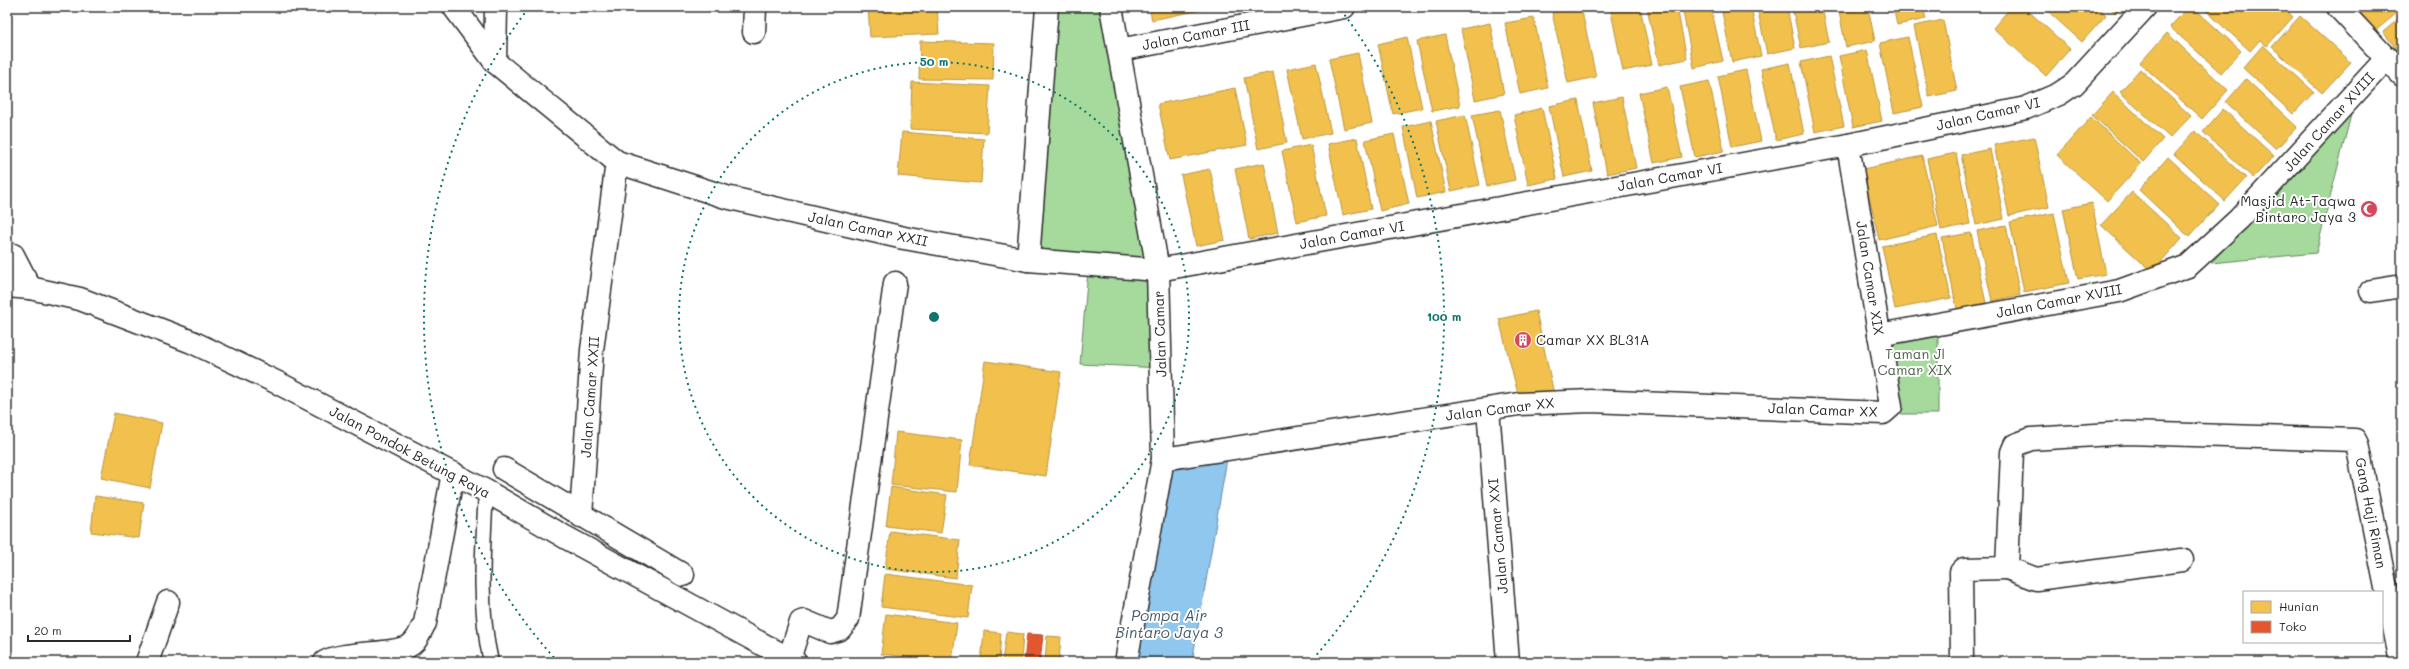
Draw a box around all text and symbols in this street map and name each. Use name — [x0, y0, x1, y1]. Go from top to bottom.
street label: Jalan Camar III — [1140, 15, 1251, 54]
text: 50 m — [920, 53, 948, 69]
street label: Jalan Camar XVIII — [2279, 68, 2378, 175]
street label: Jalan Camar VI — [1934, 92, 2042, 135]
street label: Jalan Camar VI — [1616, 158, 1724, 195]
place label: Masjid At-Taqwa Bintaro Jaya 3 — [2240, 191, 2356, 226]
mosque icon: Masjid At-Taqwa Bintaro Jaya 3 — [2359, 199, 2379, 219]
street label: Jalan Camar XXII — [807, 207, 930, 250]
street label: Jalan Camar VI — [1298, 216, 1406, 253]
street label: Jalan Camar XIX — [1852, 219, 1889, 337]
street label: Jalan Camar XVIII — [1994, 279, 2123, 322]
street label: Jalan Camar — [1148, 290, 1171, 378]
text: 100 m — [1427, 308, 1461, 324]
centre of rings — [927, 310, 941, 324]
building icon: Camar XX BL31A — [1513, 330, 1533, 350]
place label: Camar XX BL31A — [1536, 330, 1649, 349]
street label: Jalan Camar XXII — [576, 336, 603, 458]
park label: Taman Jl Camar XIX — [1878, 344, 1952, 379]
street label: Jalan Camar XX — [1444, 392, 1555, 425]
street label: Jalan Camar XX — [1768, 398, 1878, 421]
street label: Jalan Pondok Betung Raya — [326, 401, 494, 502]
street label: Gang Haji Riman — [2351, 456, 2392, 570]
street label: Jalan Camar XXI — [1483, 478, 1512, 595]
legend — [2243, 591, 2383, 643]
text: Hunian — [2279, 598, 2319, 614]
water label: Pompa Air Bintaro Jaya 3 — [1115, 605, 1223, 642]
scale bar — [28, 617, 130, 643]
text: Toko — [2279, 618, 2306, 634]
text: 20 m — [34, 622, 62, 638]

